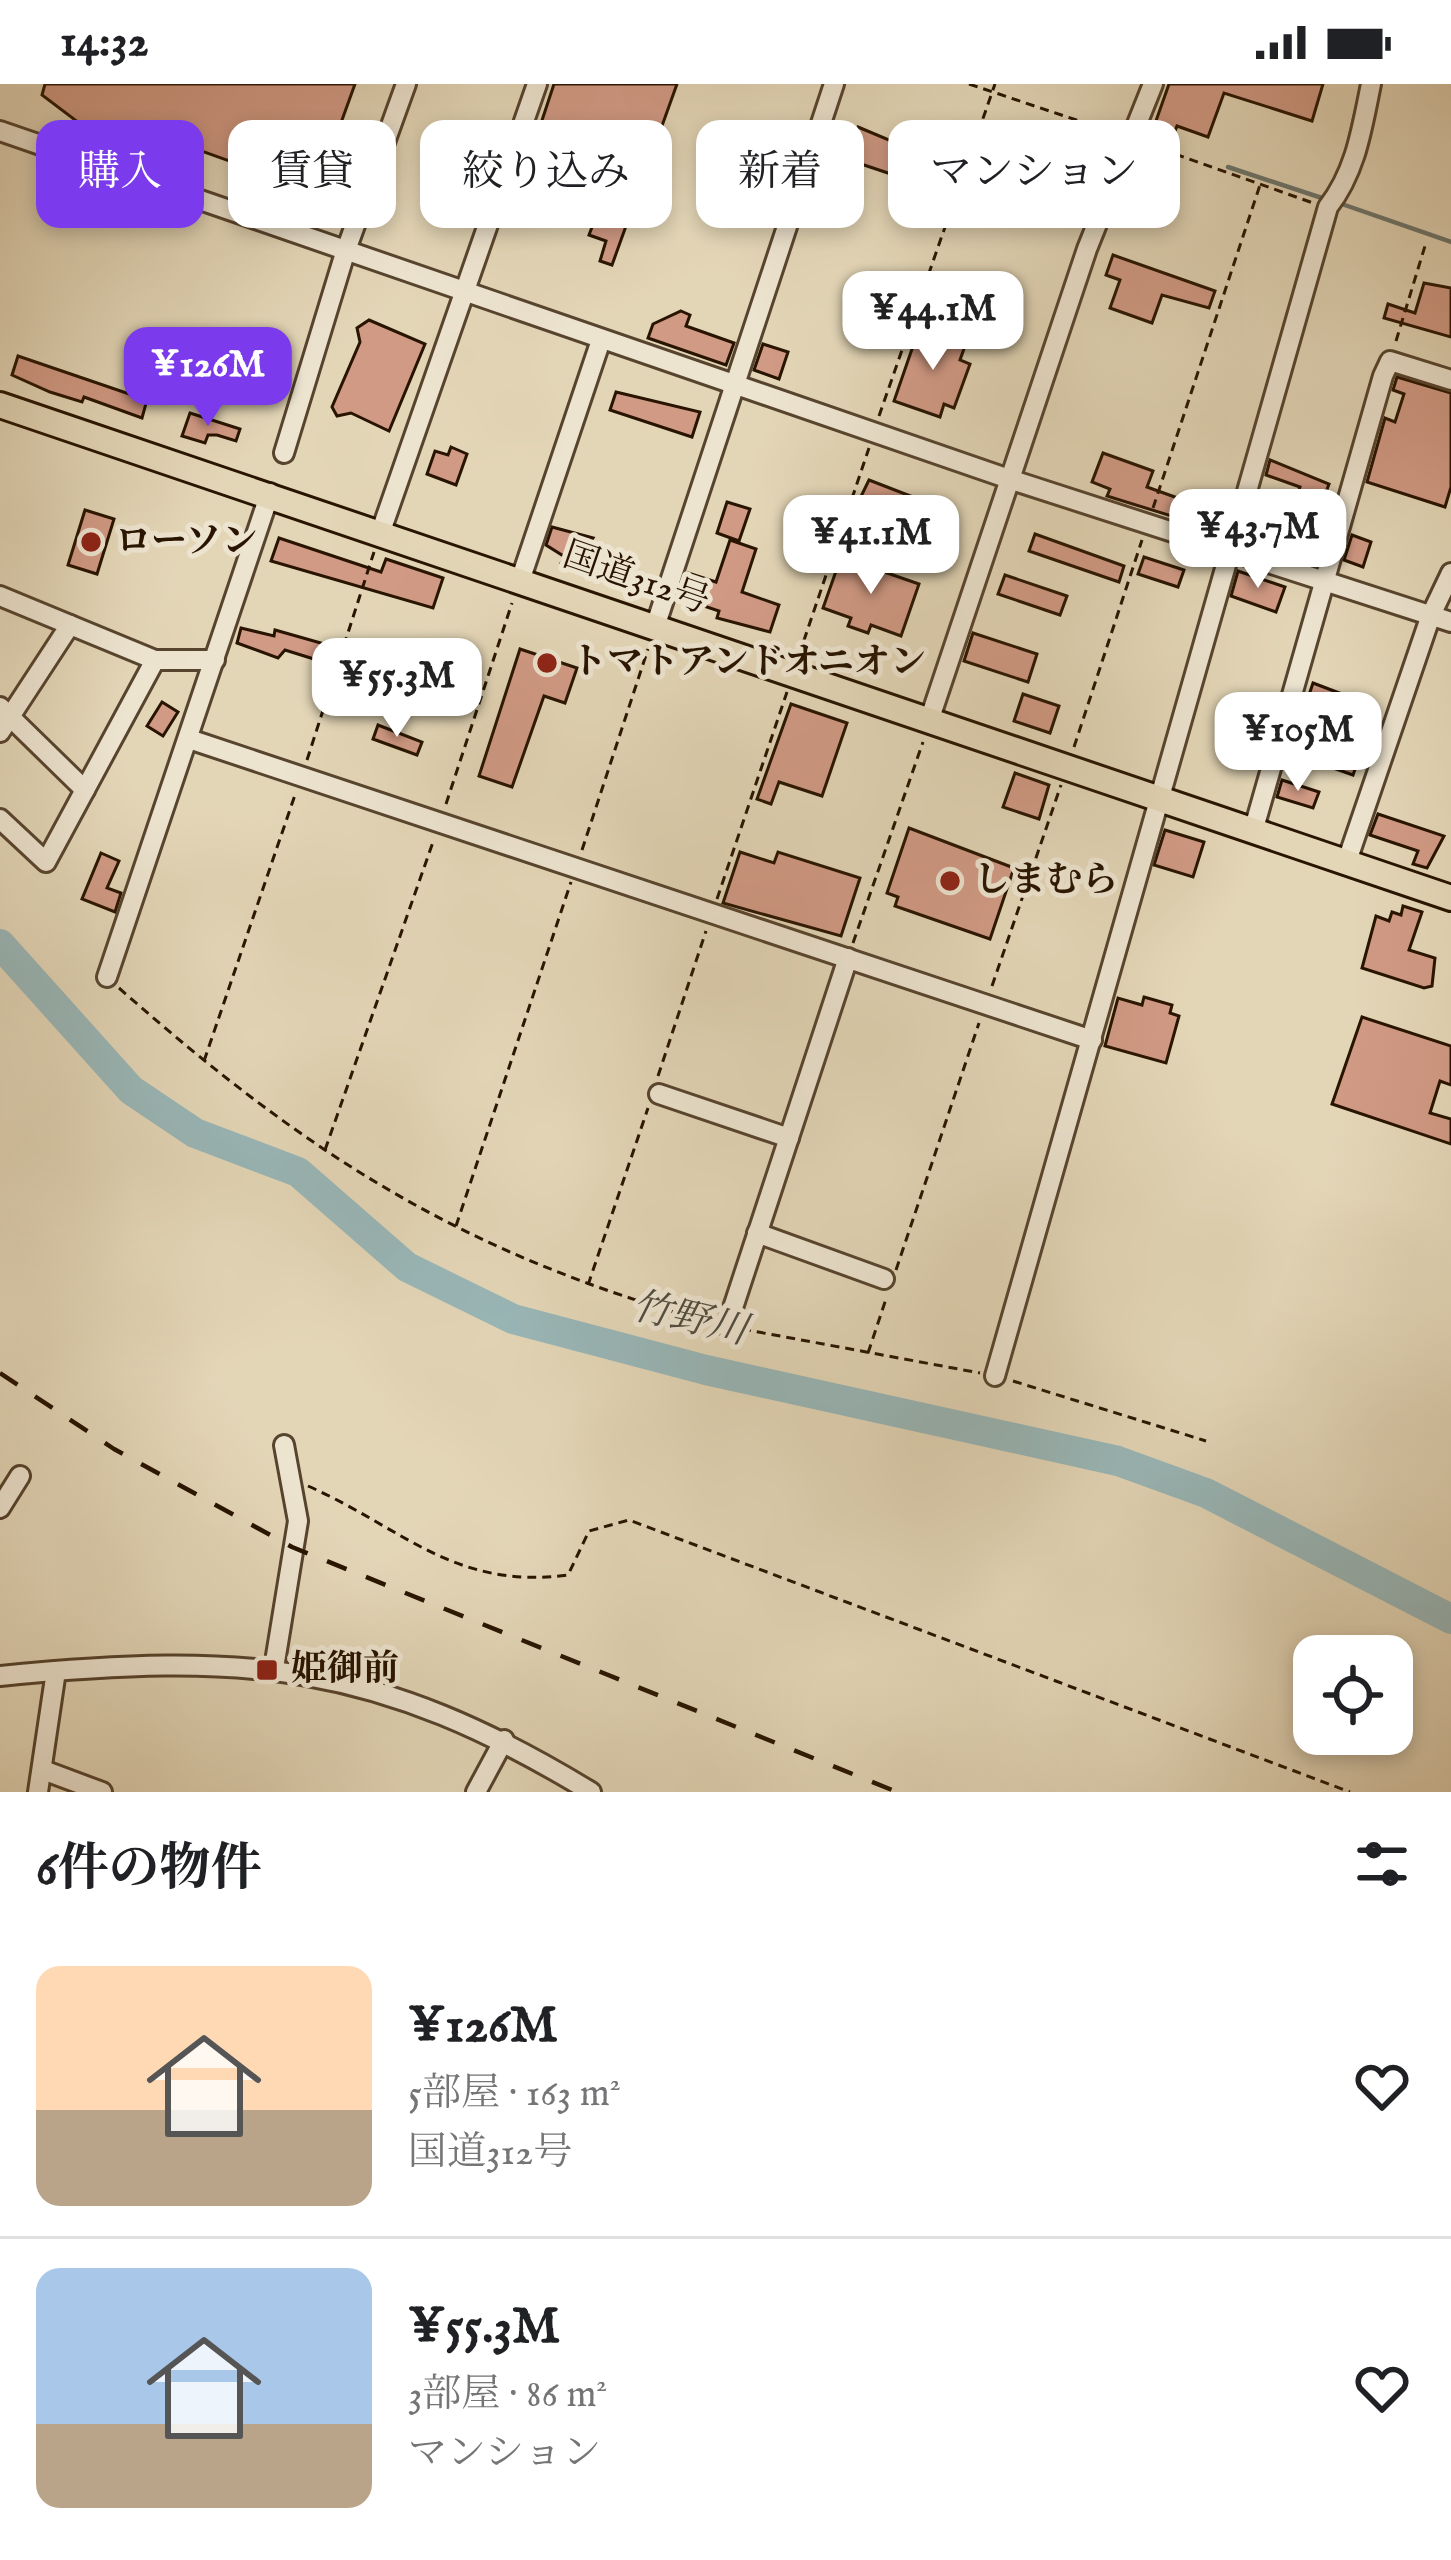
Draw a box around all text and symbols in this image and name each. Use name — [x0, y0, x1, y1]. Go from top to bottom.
text: 14:32 — [60, 14, 149, 71]
chip: 購入 — [36, 120, 204, 228]
chip: 賃貸 — [228, 120, 396, 228]
chip: 絞り込み — [420, 120, 672, 228]
chip: 新着 — [696, 120, 864, 228]
chip: マンション — [888, 120, 1180, 228]
pin: ¥44.1M — [835, 271, 1031, 373]
text: ¥44.1M — [869, 285, 997, 334]
pin: ¥126M — [124, 327, 292, 429]
text: ¥126M — [151, 341, 265, 390]
pin: ¥43.7M — [1160, 489, 1356, 591]
pin: ¥41.1M — [773, 495, 969, 597]
text: ¥43.7M — [1196, 503, 1320, 552]
text: ¥41.1M — [810, 509, 932, 558]
place label: ローソン — [115, 519, 258, 565]
marker: ローソン — [78, 529, 104, 555]
street label: 国道312号 — [557, 533, 715, 625]
pin: ¥55.3M — [299, 638, 495, 740]
place label: トマトアンドオニオン — [571, 640, 926, 686]
marker: トマトアンドオニオン — [534, 650, 560, 676]
text: ¥55.3M — [339, 652, 455, 701]
pin: ¥105M — [1214, 692, 1382, 794]
text: ¥105M — [1242, 706, 1354, 755]
place label: しまむら — [974, 858, 1118, 904]
marker: しまむら — [937, 868, 963, 894]
water label: 竹野川 — [626, 1283, 755, 1358]
map controls — [1293, 1635, 1413, 1755]
button: locate — [1293, 1635, 1413, 1755]
place label: 姫御前 — [291, 1647, 399, 1693]
marker: 姫御前 — [254, 1657, 280, 1683]
icon: filters — [1349, 1831, 1415, 1897]
text: 6件の物件 — [36, 1838, 262, 1903]
text: ¥126M — [408, 1995, 558, 2060]
icon: home — [132, 2014, 276, 2158]
icon: heart — [1349, 2053, 1415, 2119]
text: 5部屋 · 163 m² — [408, 2070, 621, 2119]
text: 国道312号 — [408, 2129, 572, 2178]
text: ¥55.3M — [408, 2296, 560, 2361]
icon: home — [132, 2316, 276, 2460]
icon: heart — [1349, 2355, 1415, 2421]
text: 3部屋 · 86 m² — [408, 2371, 607, 2420]
text: マンション — [408, 2430, 601, 2479]

